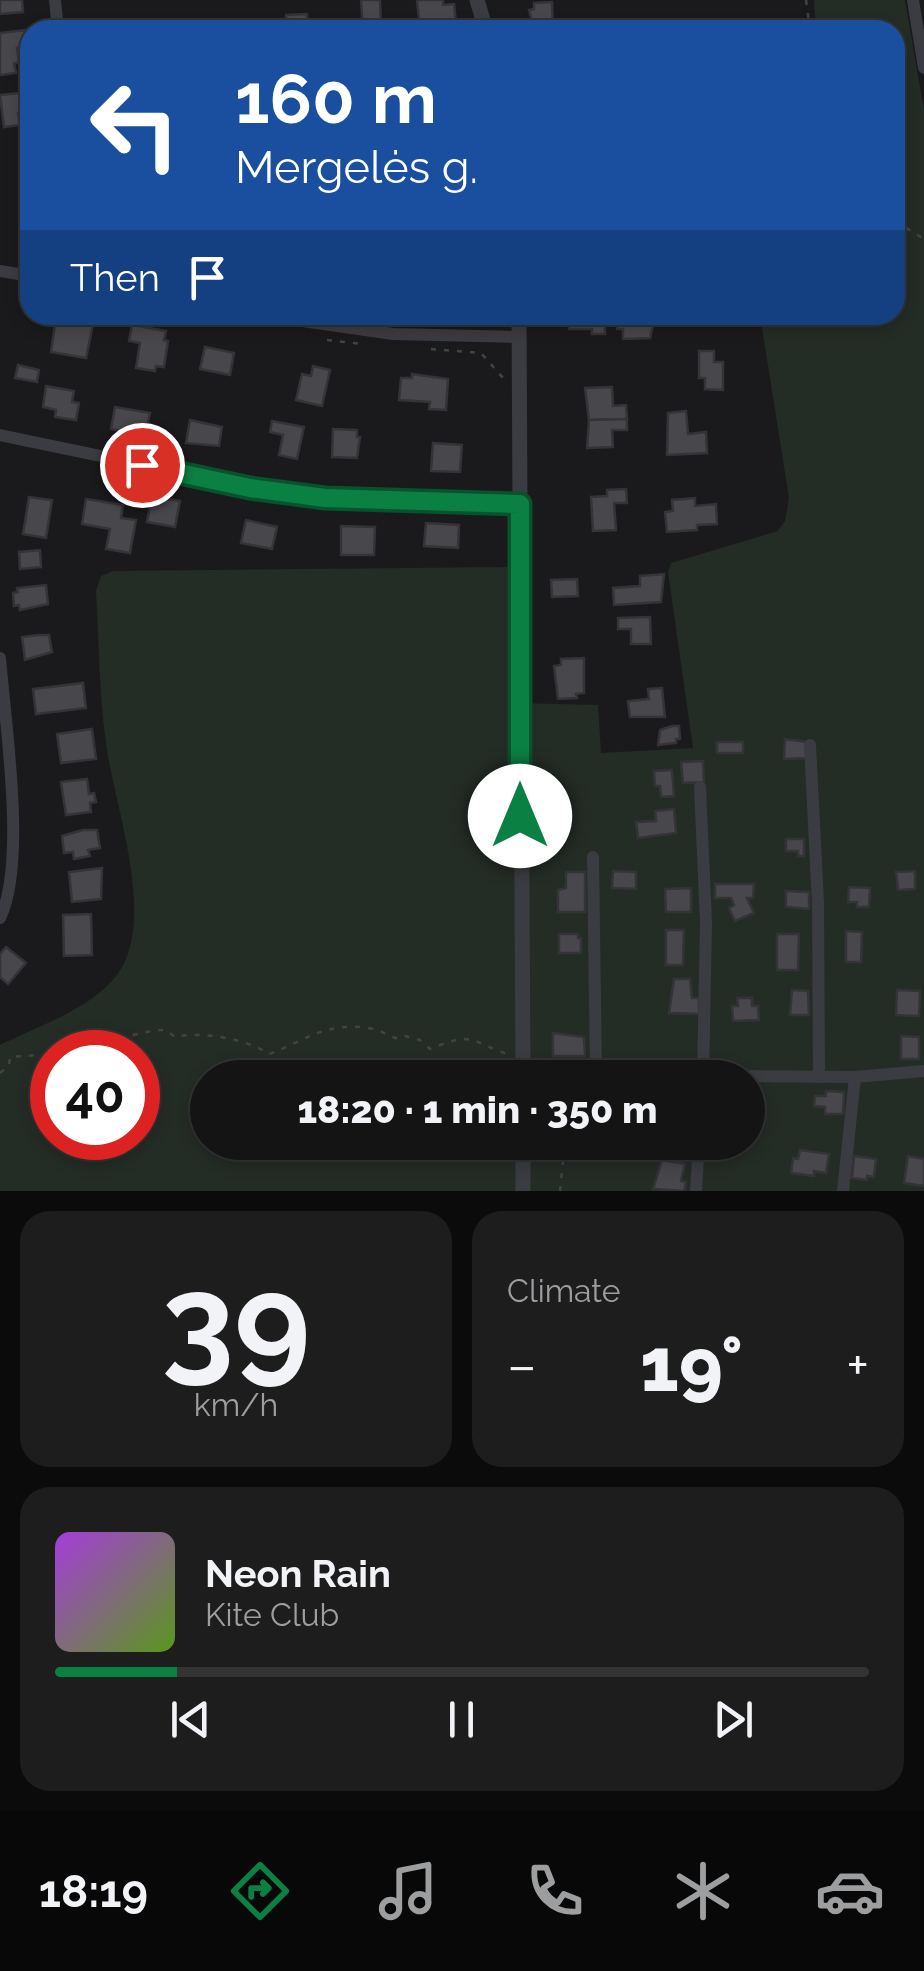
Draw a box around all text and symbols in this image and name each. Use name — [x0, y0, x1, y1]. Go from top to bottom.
text: 160 m — [235, 57, 437, 139]
icon: left — [70, 60, 200, 190]
text: Mergelės g. — [235, 141, 478, 194]
icon: arrive — [180, 250, 235, 305]
text: Then — [70, 255, 160, 300]
pin — [100, 423, 185, 508]
icon: arrive — [115, 438, 170, 493]
position arrow — [468, 764, 572, 868]
speed limit sign: 40 — [30, 1030, 160, 1160]
text: 18:20 · 1 min · 350 m — [297, 1087, 658, 1132]
text: 39 — [161, 1245, 311, 1397]
text: Climate — [507, 1272, 621, 1309]
text: 19° — [640, 1320, 743, 1409]
text: − — [507, 1333, 537, 1398]
text: + — [846, 1333, 869, 1398]
text: km/h — [194, 1386, 278, 1423]
text: Neon Rain — [205, 1551, 391, 1596]
text: Kite Club — [205, 1596, 339, 1633]
icon: previous — [163, 1692, 218, 1747]
icon: pause — [434, 1692, 489, 1747]
icon: next — [706, 1692, 761, 1747]
icon: directions — [225, 1856, 295, 1926]
icon: music — [373, 1856, 443, 1926]
icon: phone — [520, 1856, 590, 1926]
icon: climate — [668, 1856, 738, 1926]
icon: car — [815, 1856, 885, 1926]
text: 18:19 — [39, 1865, 148, 1918]

